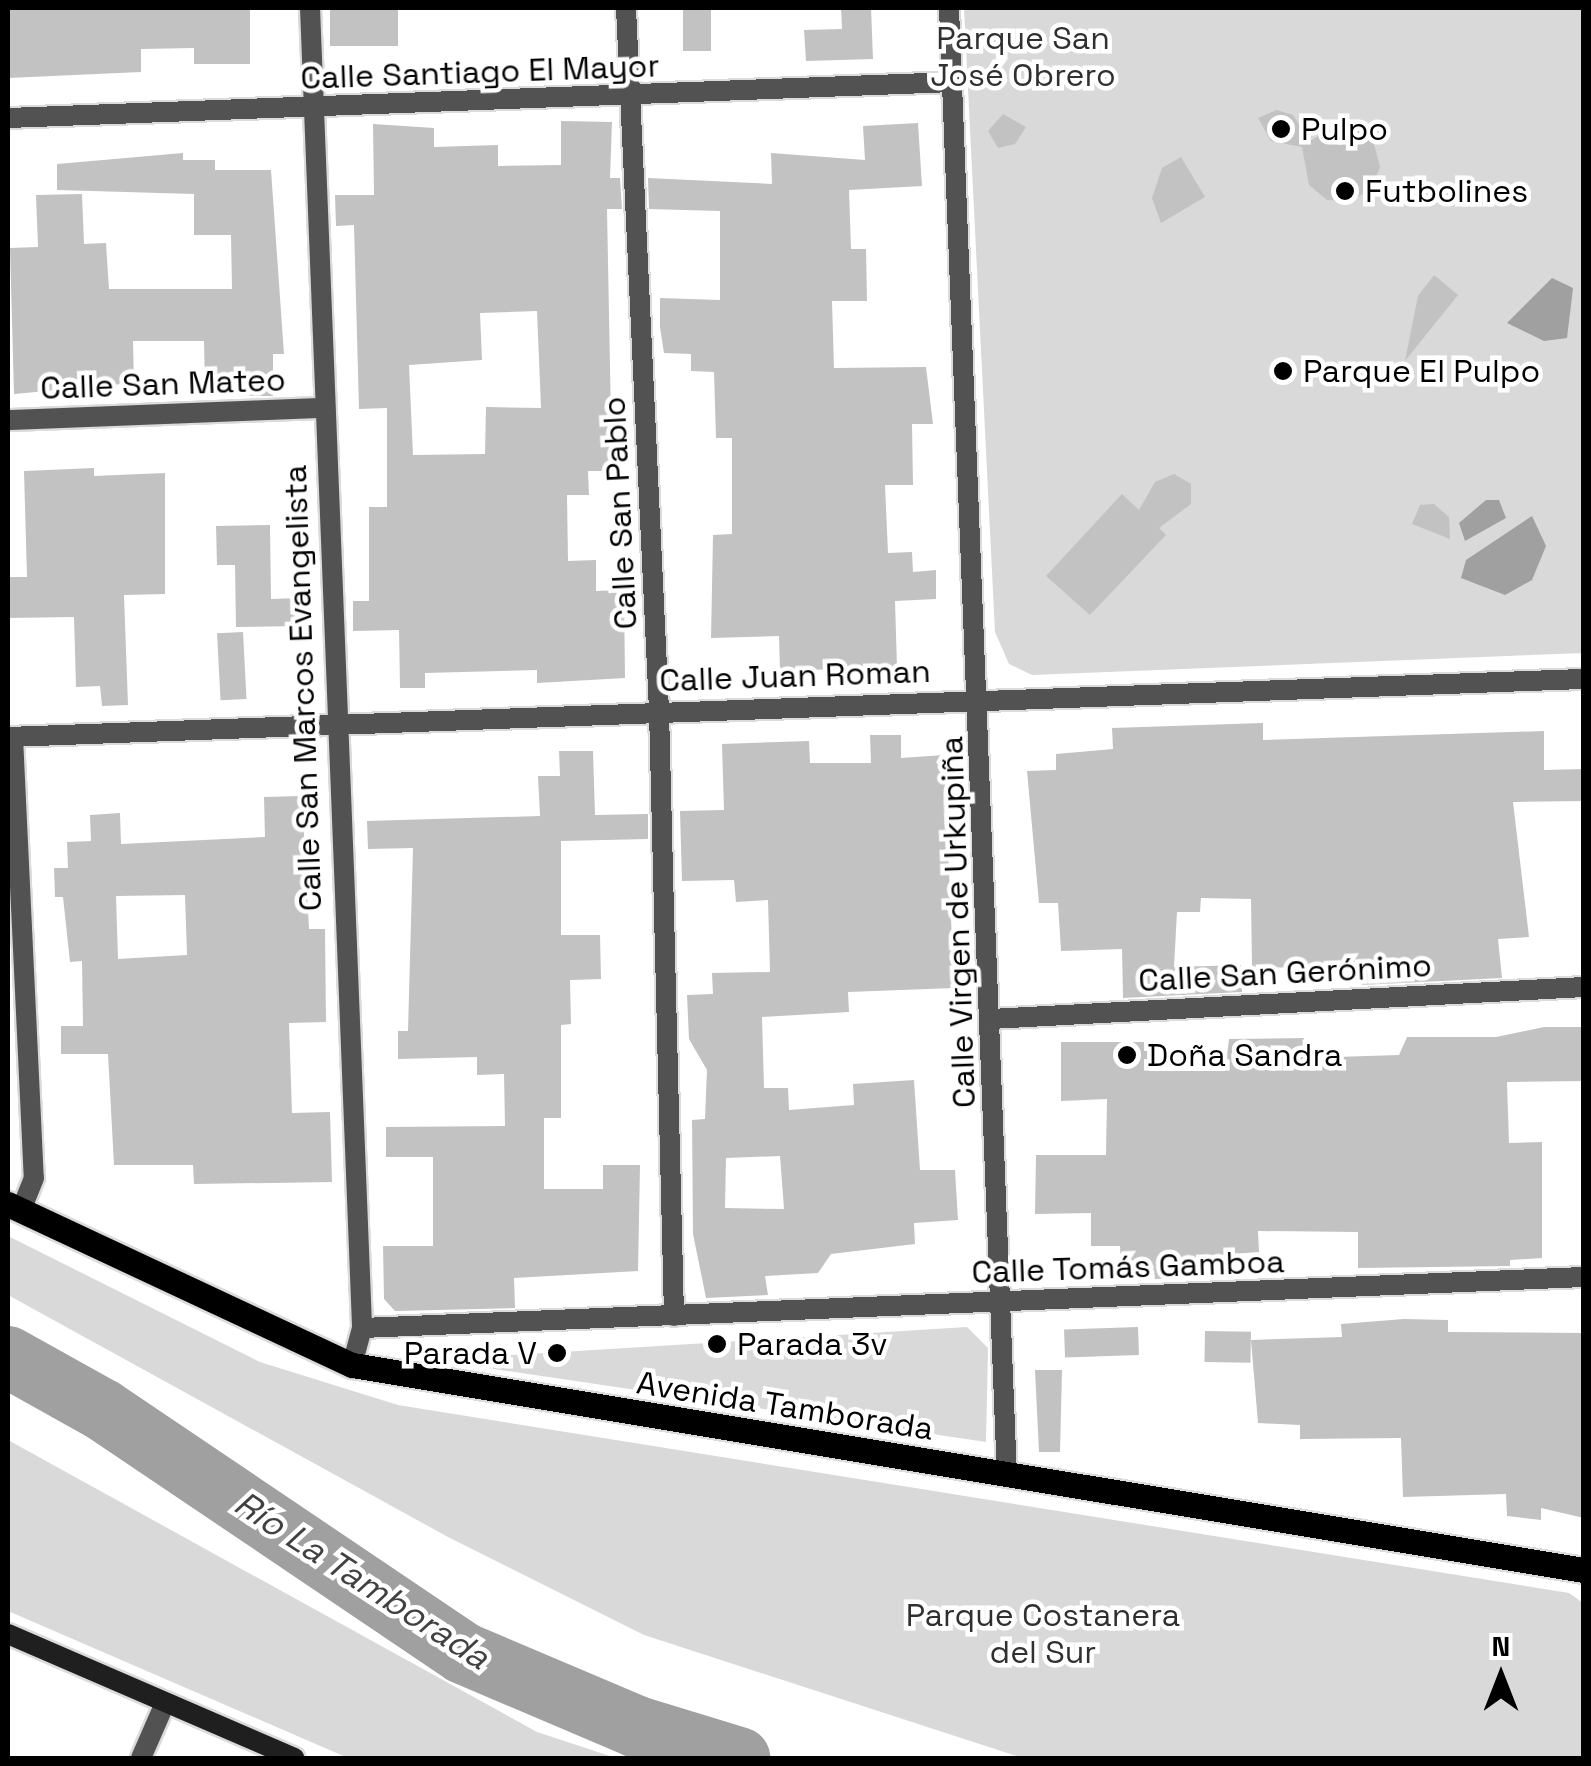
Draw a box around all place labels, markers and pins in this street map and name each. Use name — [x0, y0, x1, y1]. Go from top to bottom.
place label: Pulpo — [1301, 110, 1388, 148]
marker: Pulpo — [1270, 118, 1292, 140]
place label: Futbolines — [1365, 172, 1528, 210]
marker: Futbolines — [1334, 180, 1356, 202]
place label: Parque El Pulpo — [1303, 352, 1540, 390]
marker: Parque El Pulpo — [1272, 360, 1294, 382]
place label: Doña Sandra — [1147, 1036, 1342, 1074]
marker: Doña Sandra — [1116, 1044, 1138, 1066]
place label: Parada 3v — [737, 1325, 888, 1363]
marker: Parada 3v — [706, 1333, 728, 1355]
place label: Parada V — [403, 1334, 537, 1372]
marker: Parada V — [546, 1342, 568, 1364]

